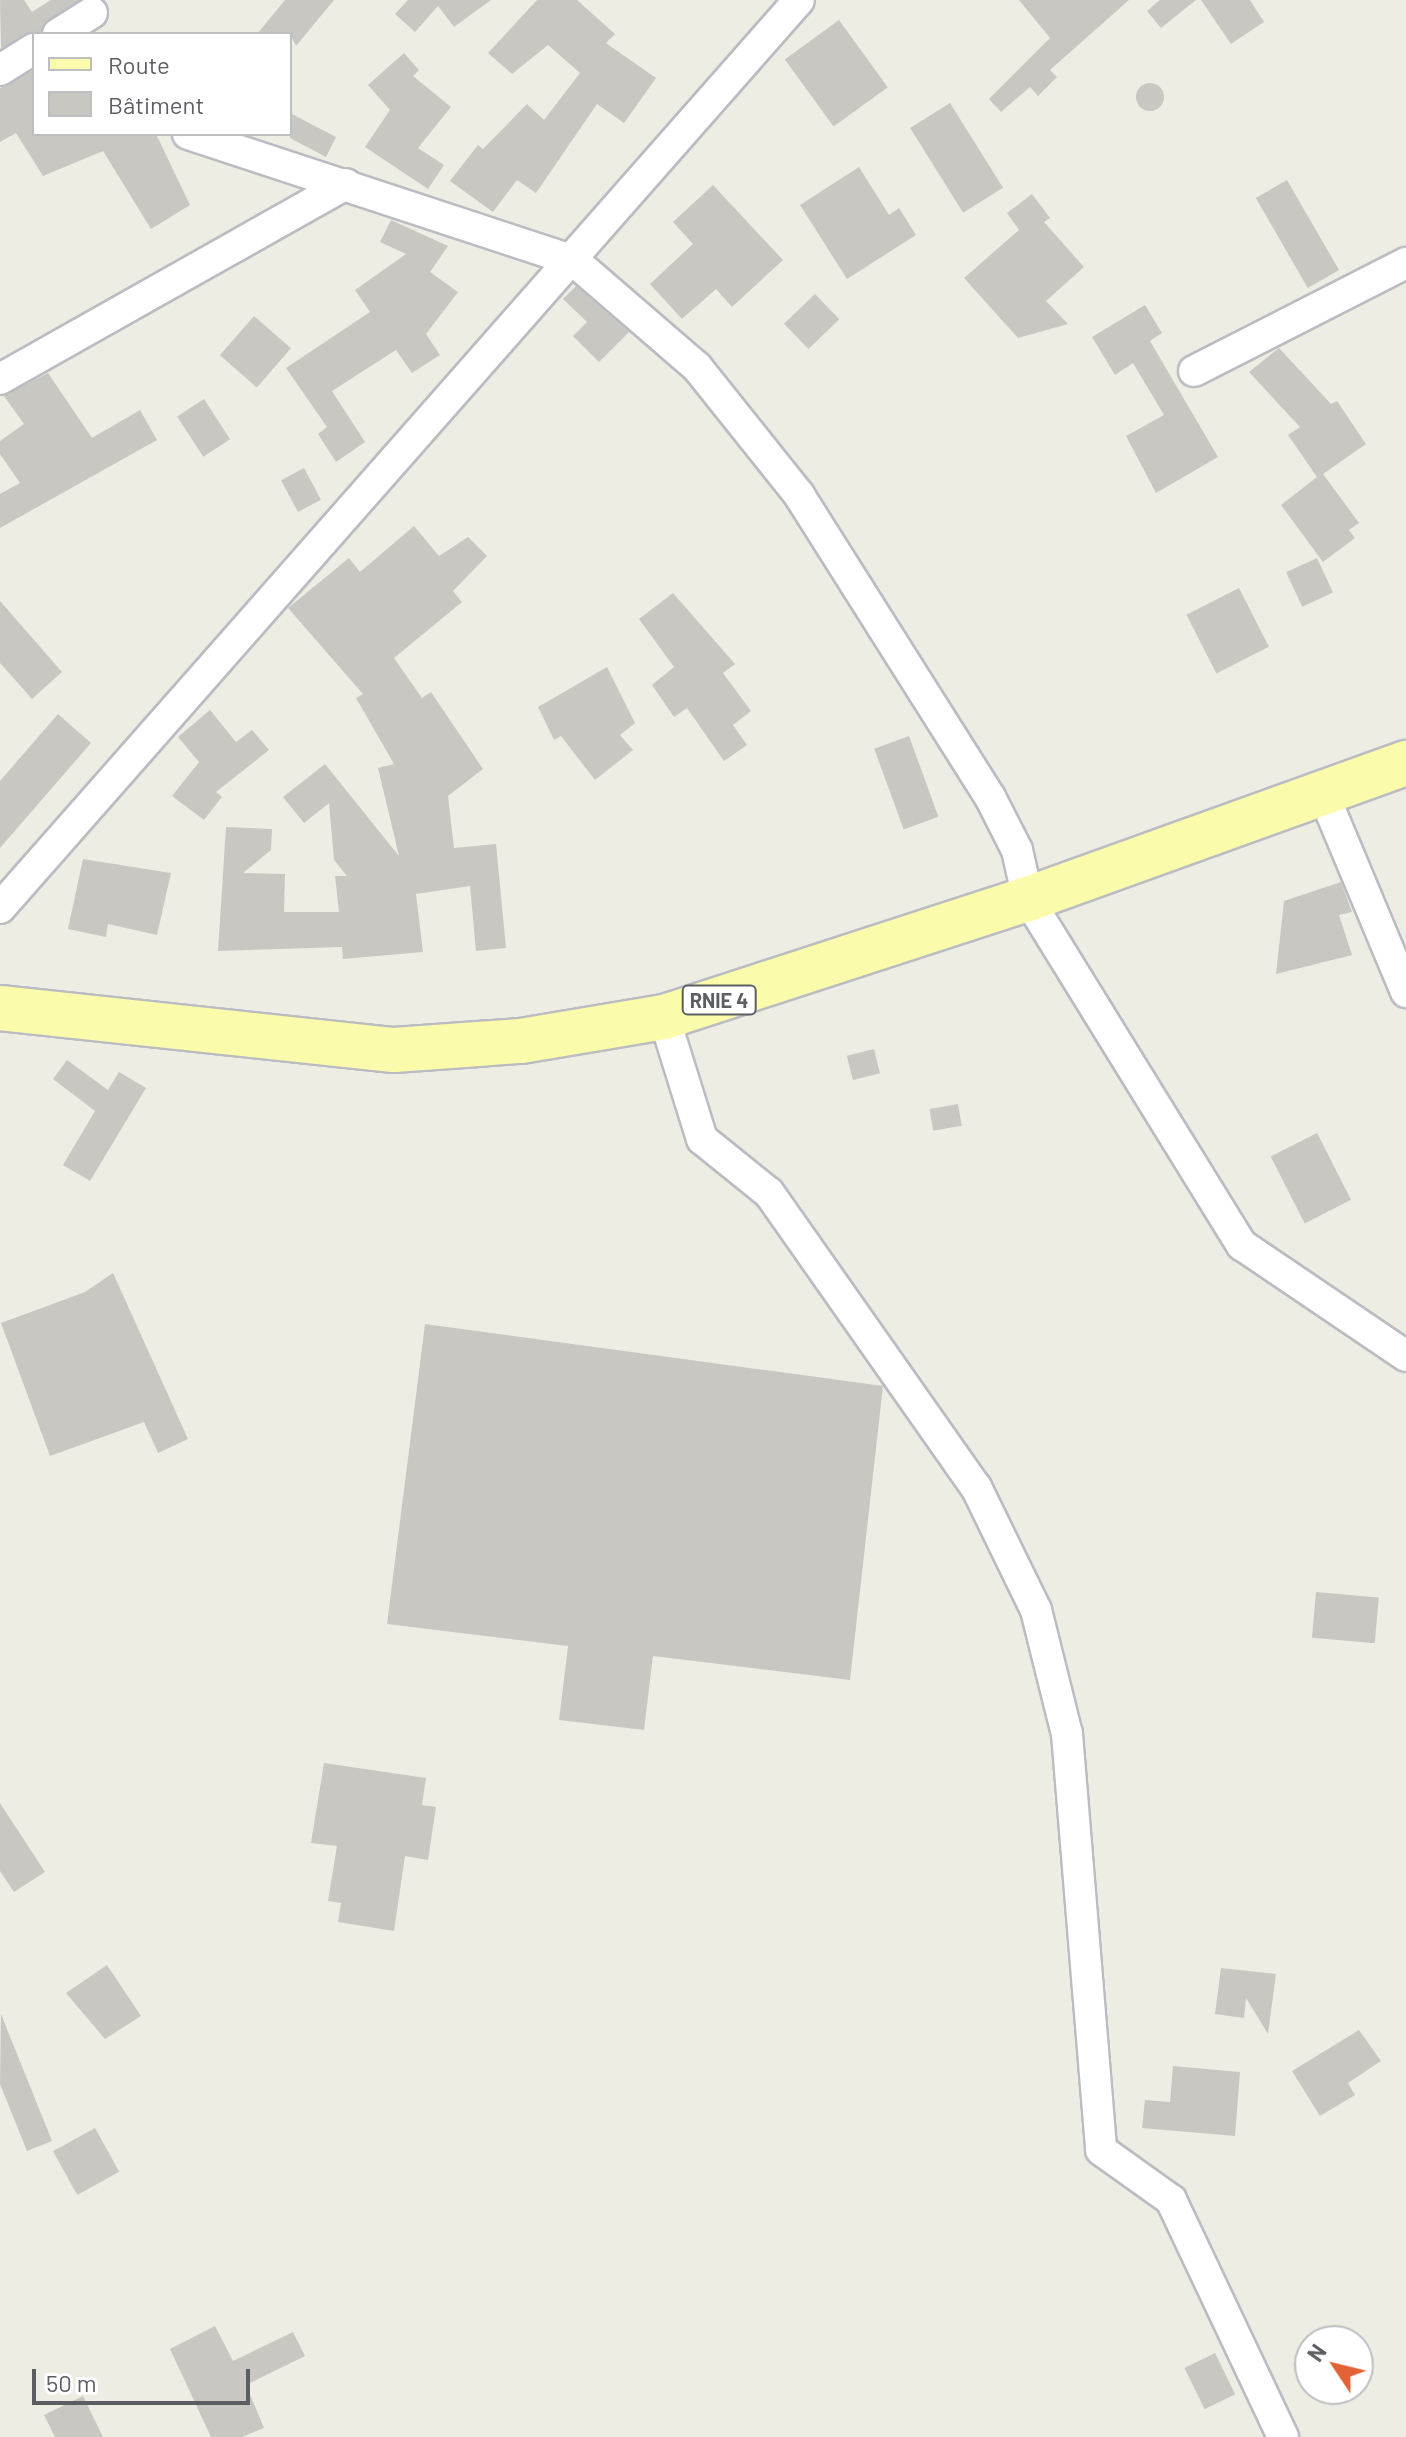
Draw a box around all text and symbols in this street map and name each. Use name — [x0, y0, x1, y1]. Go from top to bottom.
legend — [32, 32, 292, 136]
text: Route — [108, 50, 170, 79]
text: Bâtiment — [108, 90, 204, 119]
road number: RNIE 4 — [681, 984, 757, 1016]
north arrow — [1294, 2325, 1374, 2405]
text: N — [1301, 2339, 1331, 2366]
scale bar — [36, 2353, 254, 2403]
text: 50 m — [46, 2368, 97, 2397]

